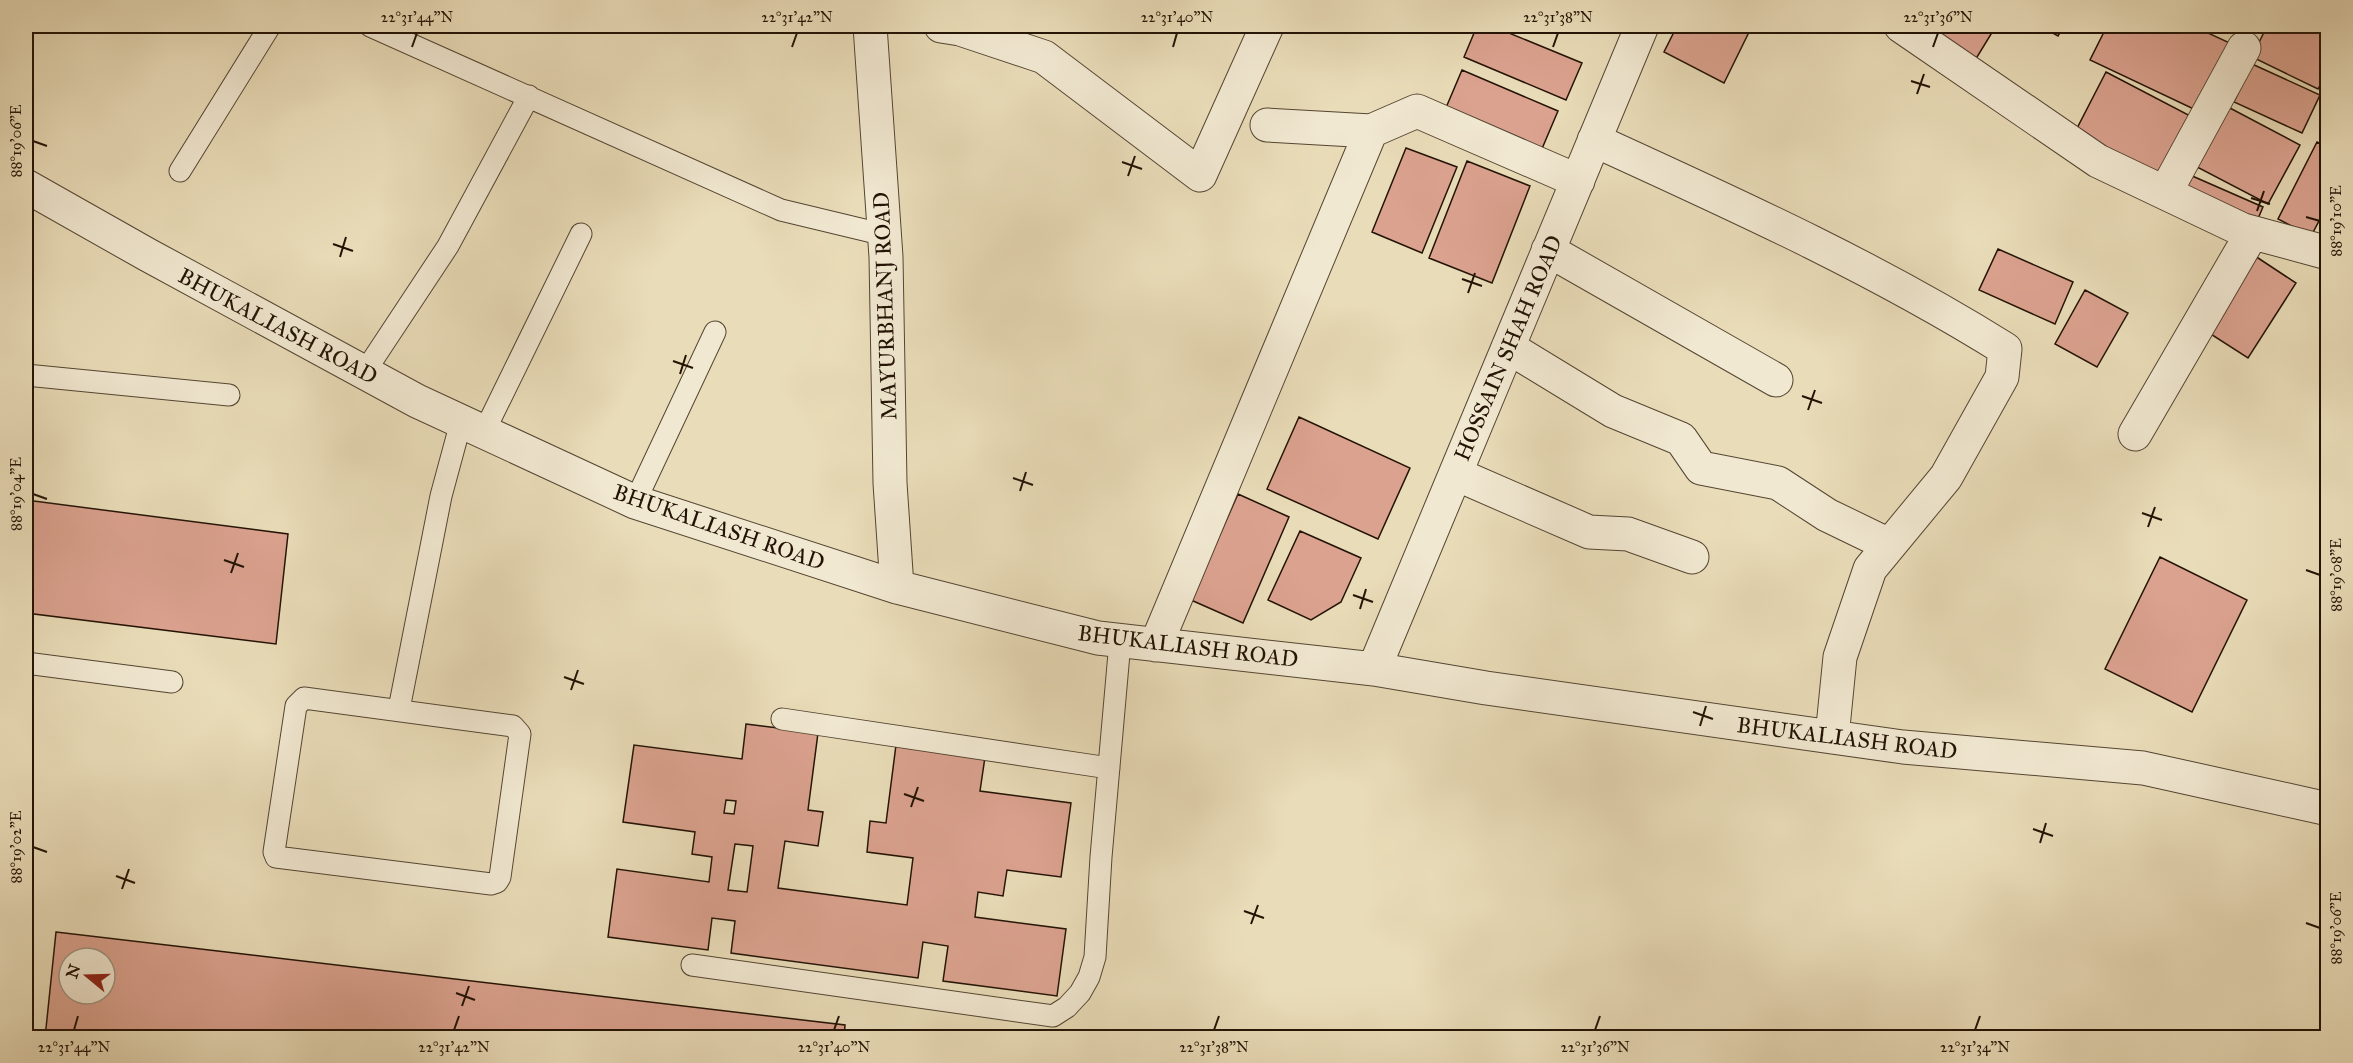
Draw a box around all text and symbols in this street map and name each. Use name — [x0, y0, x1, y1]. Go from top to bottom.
text: 22°31'44"N — [381, 8, 453, 26]
text: 22°31'42"N — [761, 8, 833, 26]
text: 22°31'40"N — [1141, 8, 1214, 26]
text: 22°31'38"N — [1523, 8, 1593, 26]
text: 22°31'36"N — [1903, 8, 1973, 26]
text: 88°19'06"E — [7, 104, 25, 178]
text: 88°19'10"E — [2327, 185, 2345, 257]
street label: MAYURBHANJ ROAD — [868, 192, 902, 420]
street label: HOSSAIN SHAH ROAD — [1448, 231, 1568, 465]
street label: BHUKALIASH ROAD — [174, 262, 382, 390]
text: 88°19'04"E — [7, 457, 25, 531]
street label: BHUKALIASH ROAD — [610, 478, 828, 576]
text: 88°19'08"E — [2327, 538, 2345, 612]
street label: BHUKALIASH ROAD — [1076, 619, 1300, 673]
street label: BHUKALIASH ROAD — [1735, 711, 1959, 765]
text: 88°19'02"E — [7, 810, 25, 883]
text: 88°19'06"E — [2327, 891, 2345, 965]
north arrow — [57, 946, 117, 1006]
text: N — [62, 961, 85, 981]
text: 22°31'44"N — [38, 1038, 110, 1056]
text: 22°31'42"N — [418, 1038, 490, 1056]
text: 22°31'40"N — [798, 1038, 871, 1056]
text: 22°31'38"N — [1179, 1038, 1249, 1056]
text: 22°31'36"N — [1560, 1038, 1630, 1056]
text: 22°31'34"N — [1940, 1038, 2010, 1056]

